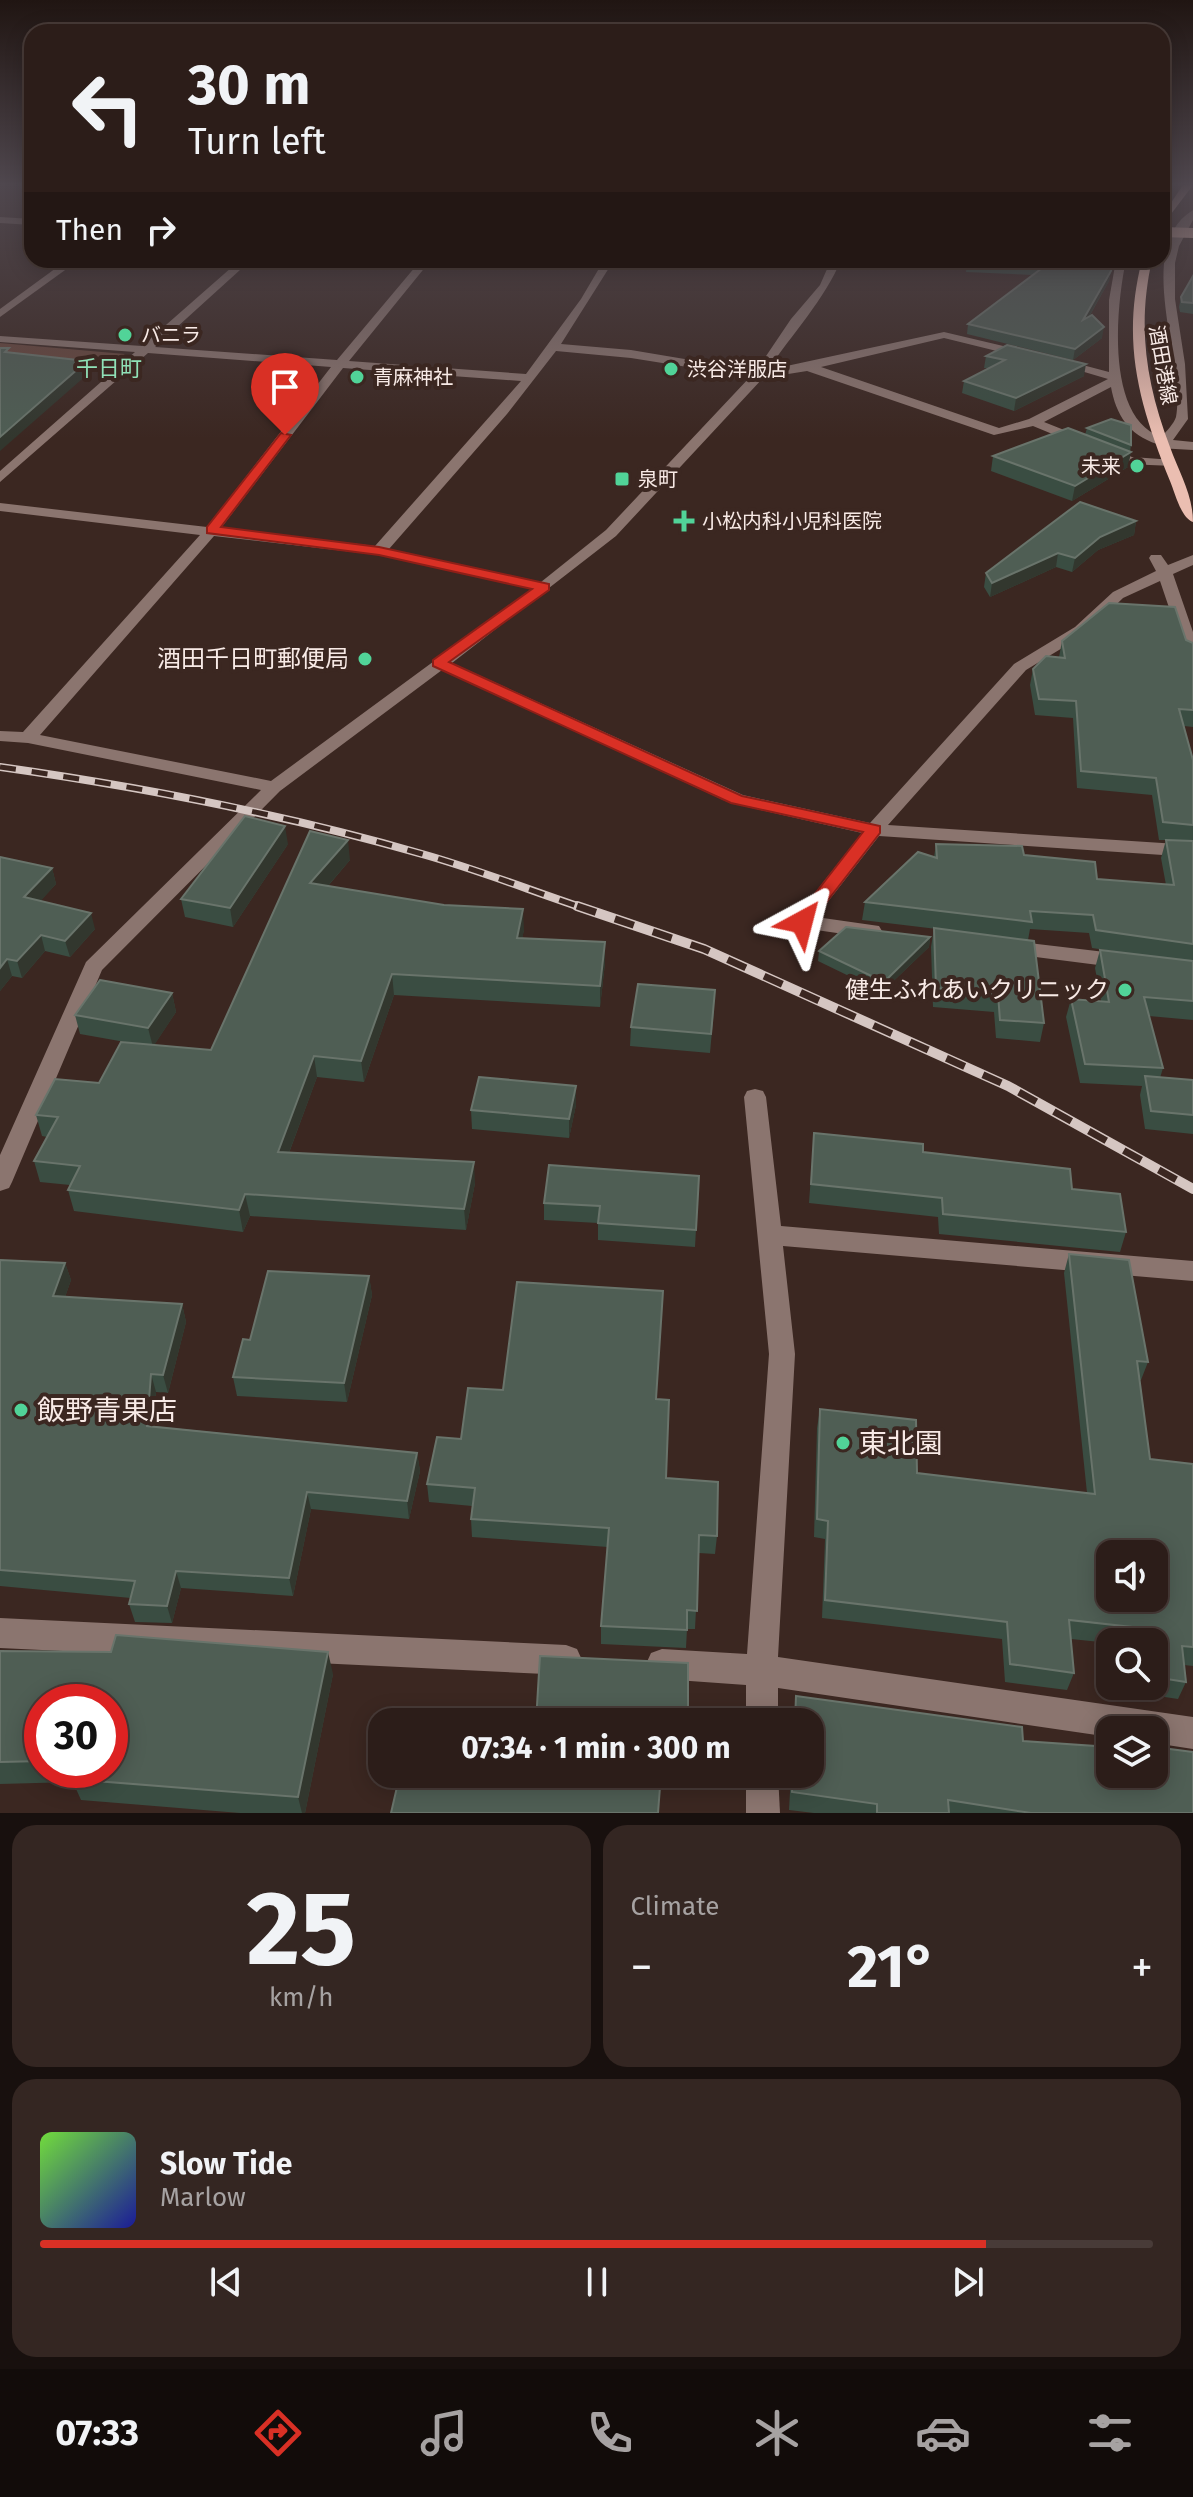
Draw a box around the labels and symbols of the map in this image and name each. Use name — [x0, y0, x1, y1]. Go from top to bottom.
place label: バニラ — [141, 323, 201, 347]
street label: 酒田港線 — [1144, 324, 1182, 406]
marker: バニラ — [116, 326, 134, 344]
pin — [251, 353, 319, 435]
district label: 千日町 — [76, 355, 142, 382]
place label: 渋谷洋服店 — [687, 357, 787, 381]
marker: 渋谷洋服店 — [662, 360, 680, 378]
place label: 青麻神社 — [373, 365, 453, 389]
marker: 青麻神社 — [348, 368, 366, 386]
place label: 未来 — [1081, 454, 1121, 478]
marker: 未来 — [1128, 457, 1146, 475]
place label: 泉町 — [638, 467, 678, 491]
marker: 泉町 — [613, 470, 631, 488]
place label: 小松内科小児科医院 — [702, 509, 882, 533]
marker: 小松内科小児科医院 — [673, 510, 695, 532]
place label: 酒田千日町郵便局 — [157, 645, 349, 673]
marker: 酒田千日町郵便局 — [356, 650, 374, 668]
position arrow — [760, 880, 844, 964]
place label: 健生ふれあいクリニック — [845, 976, 1109, 1004]
marker: 健生ふれあいクリニック — [1116, 981, 1134, 999]
place label: 飯野青果店 — [37, 1394, 177, 1427]
marker: 飯野青果店 — [12, 1401, 30, 1419]
place label: 東北園 — [859, 1427, 943, 1460]
marker: 東北園 — [834, 1434, 852, 1452]
speed limit sign: 30 — [24, 1684, 128, 1788]

